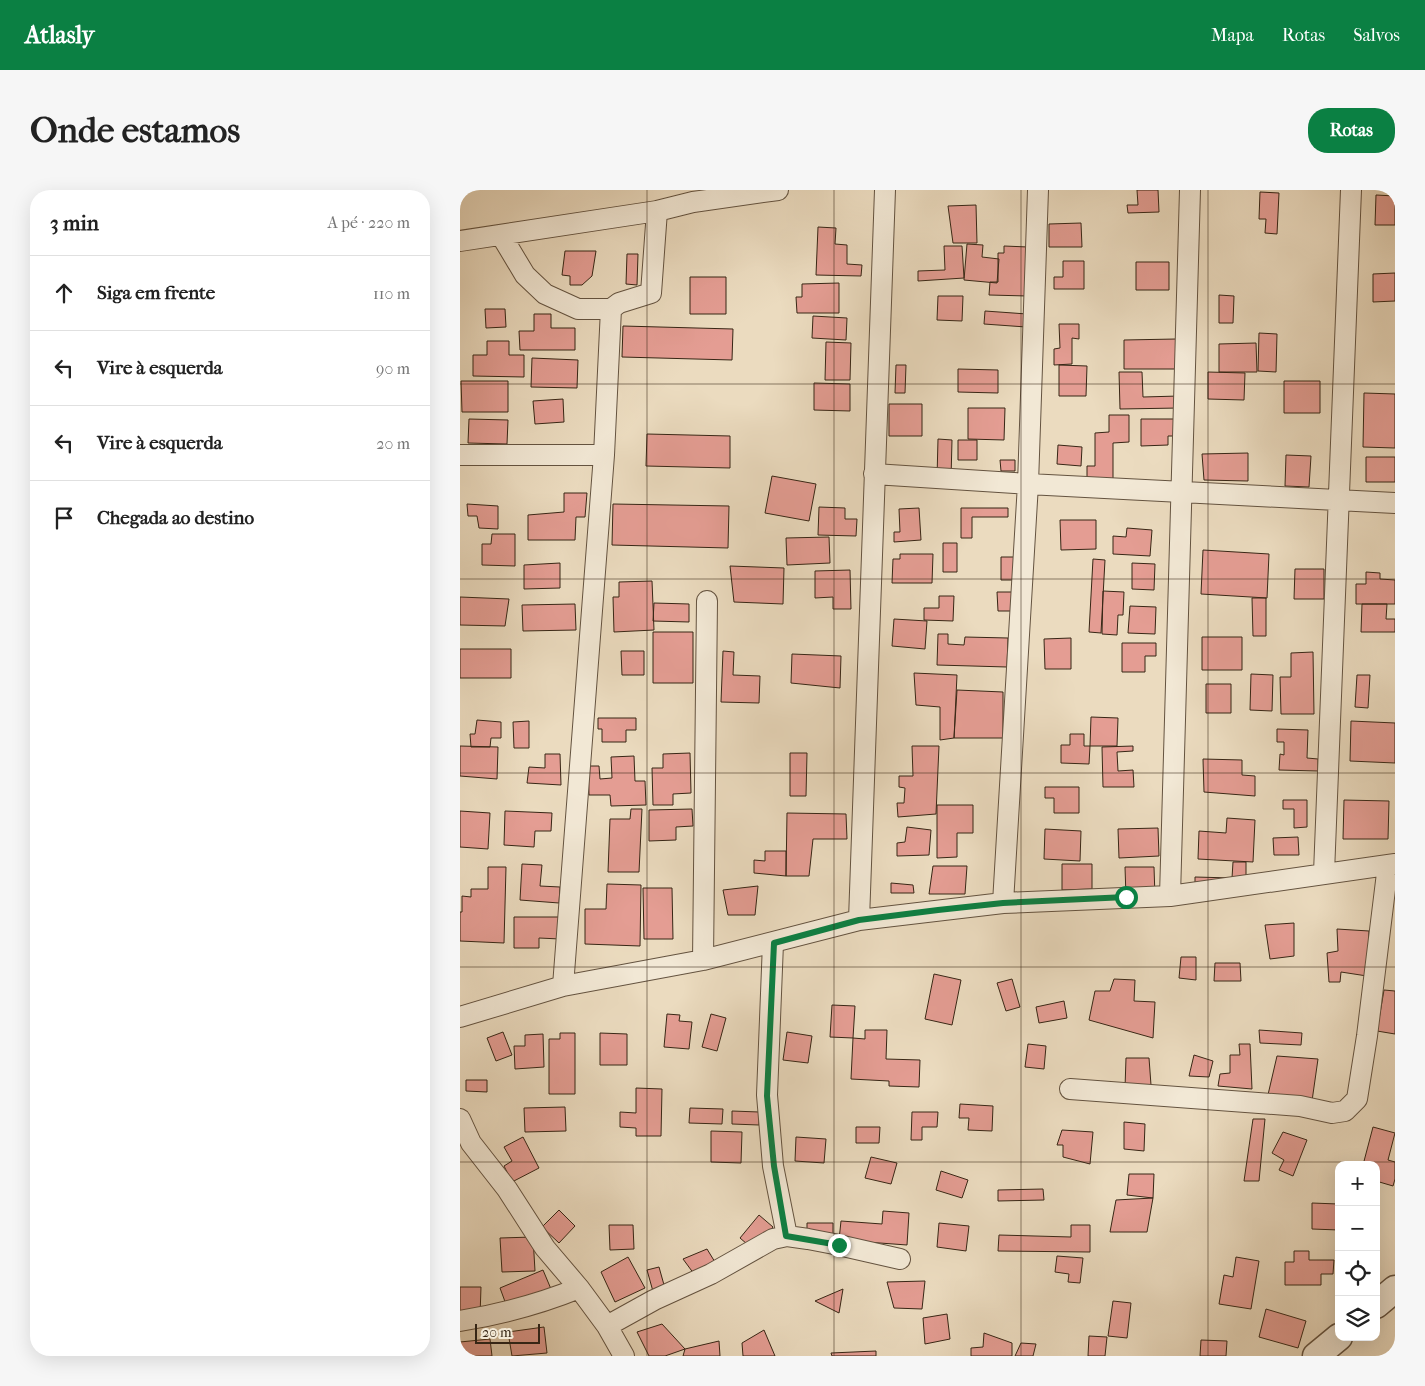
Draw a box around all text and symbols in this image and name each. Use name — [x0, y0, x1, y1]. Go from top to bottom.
text: Atlasly — [25, 21, 94, 49]
text: Mapa — [1211, 25, 1254, 46]
text: Rotas — [1282, 25, 1325, 46]
text: Salvos — [1353, 25, 1400, 46]
button: Rotas — [1308, 108, 1395, 153]
text: Onde estamos — [30, 110, 240, 151]
text: 3 min — [50, 211, 99, 235]
text: A pé · 220 m — [327, 213, 410, 232]
icon: ahead — [50, 279, 78, 307]
text: Siga em frente — [97, 282, 215, 304]
text: 110 m — [373, 284, 410, 303]
icon: left — [50, 354, 78, 382]
text: Vire à esquerda — [97, 357, 223, 379]
text: 90 m — [376, 359, 410, 378]
icon: left — [50, 429, 78, 457]
text: Vire à esquerda — [97, 432, 223, 454]
text: 20 m — [376, 434, 410, 453]
icon: arrive — [50, 504, 78, 532]
text: Chegada ao destino — [97, 507, 254, 529]
route start — [1115, 886, 1138, 909]
map controls — [1335, 1161, 1380, 1341]
button: + — [1335, 1161, 1380, 1206]
button: − — [1335, 1206, 1380, 1251]
route end — [828, 1234, 851, 1257]
button: locate — [1335, 1251, 1380, 1296]
button: layers — [1335, 1296, 1380, 1341]
scale bar — [475, 1321, 540, 1344]
text: 20 m — [482, 1324, 512, 1341]

